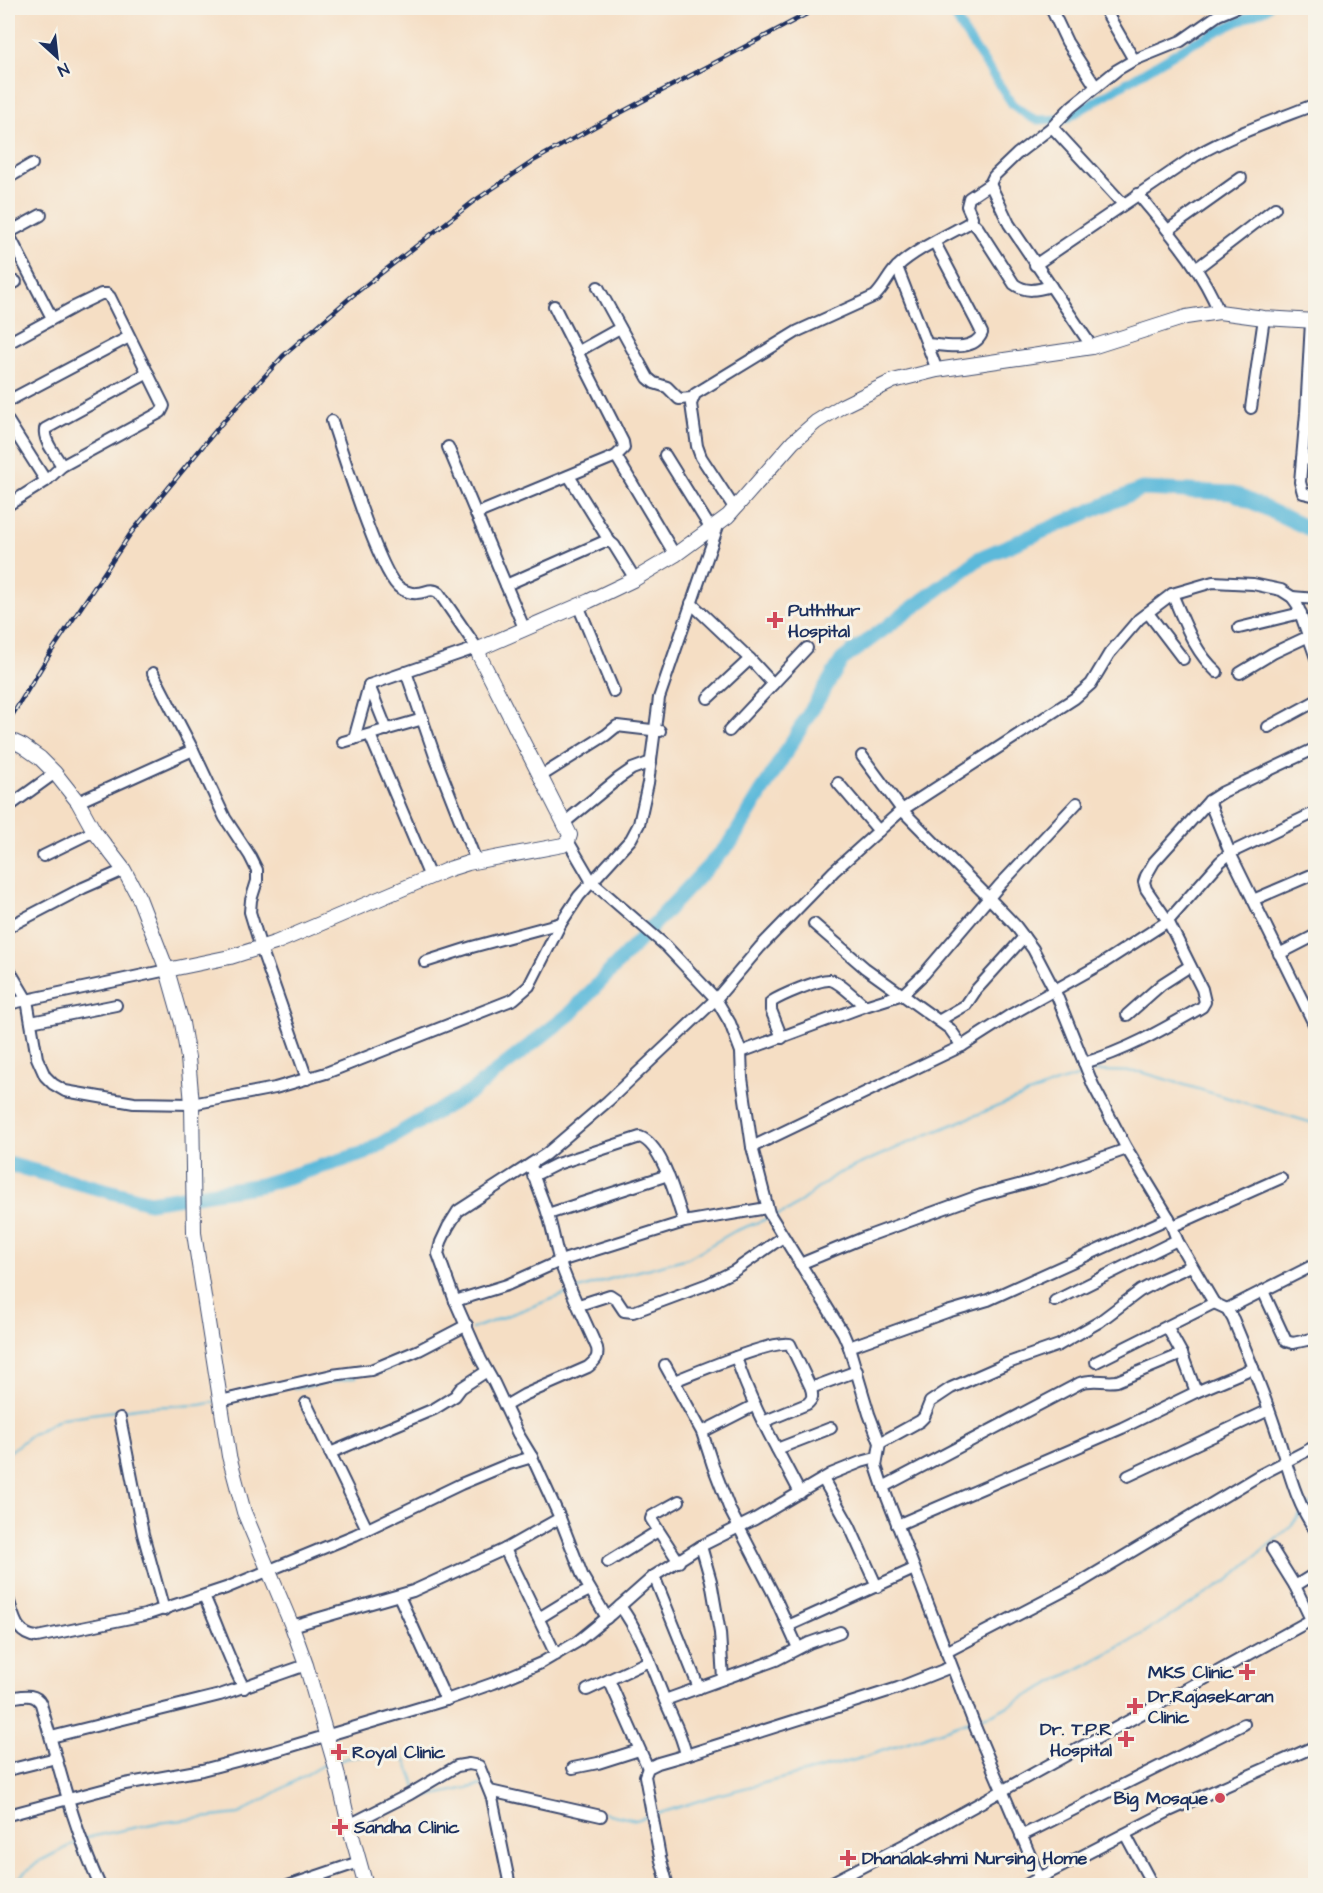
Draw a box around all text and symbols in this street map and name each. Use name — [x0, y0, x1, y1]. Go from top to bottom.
north arrow — [27, 27, 87, 87]
text: N — [54, 57, 73, 82]
place label: Puththur Hospital — [788, 598, 860, 644]
marker: Puththur Hospital — [766, 611, 784, 629]
place label: MKS Clinic — [1148, 1660, 1235, 1685]
marker: MKS Clinic — [1238, 1663, 1256, 1681]
place label: Dr.Rajasekaran Clinic — [1148, 1684, 1274, 1730]
marker: Dr.Rajasekaran Clinic — [1126, 1697, 1144, 1715]
place label: Dr. T.P.R Hospital — [1040, 1717, 1112, 1763]
marker: Dr. T.P.R Hospital — [1117, 1730, 1135, 1748]
place label: Royal Clinic — [352, 1740, 446, 1766]
marker: Royal Clinic — [330, 1743, 348, 1761]
place label: Big Mosque — [1114, 1786, 1208, 1812]
marker: Big Mosque — [1213, 1791, 1227, 1805]
place label: Sandha Clinic — [353, 1815, 460, 1840]
marker: Sandha Clinic — [331, 1818, 349, 1836]
place label: Dhanalakshmi Nursing Home — [862, 1846, 1087, 1872]
marker: Dhanalakshmi Nursing Home — [839, 1849, 857, 1867]

